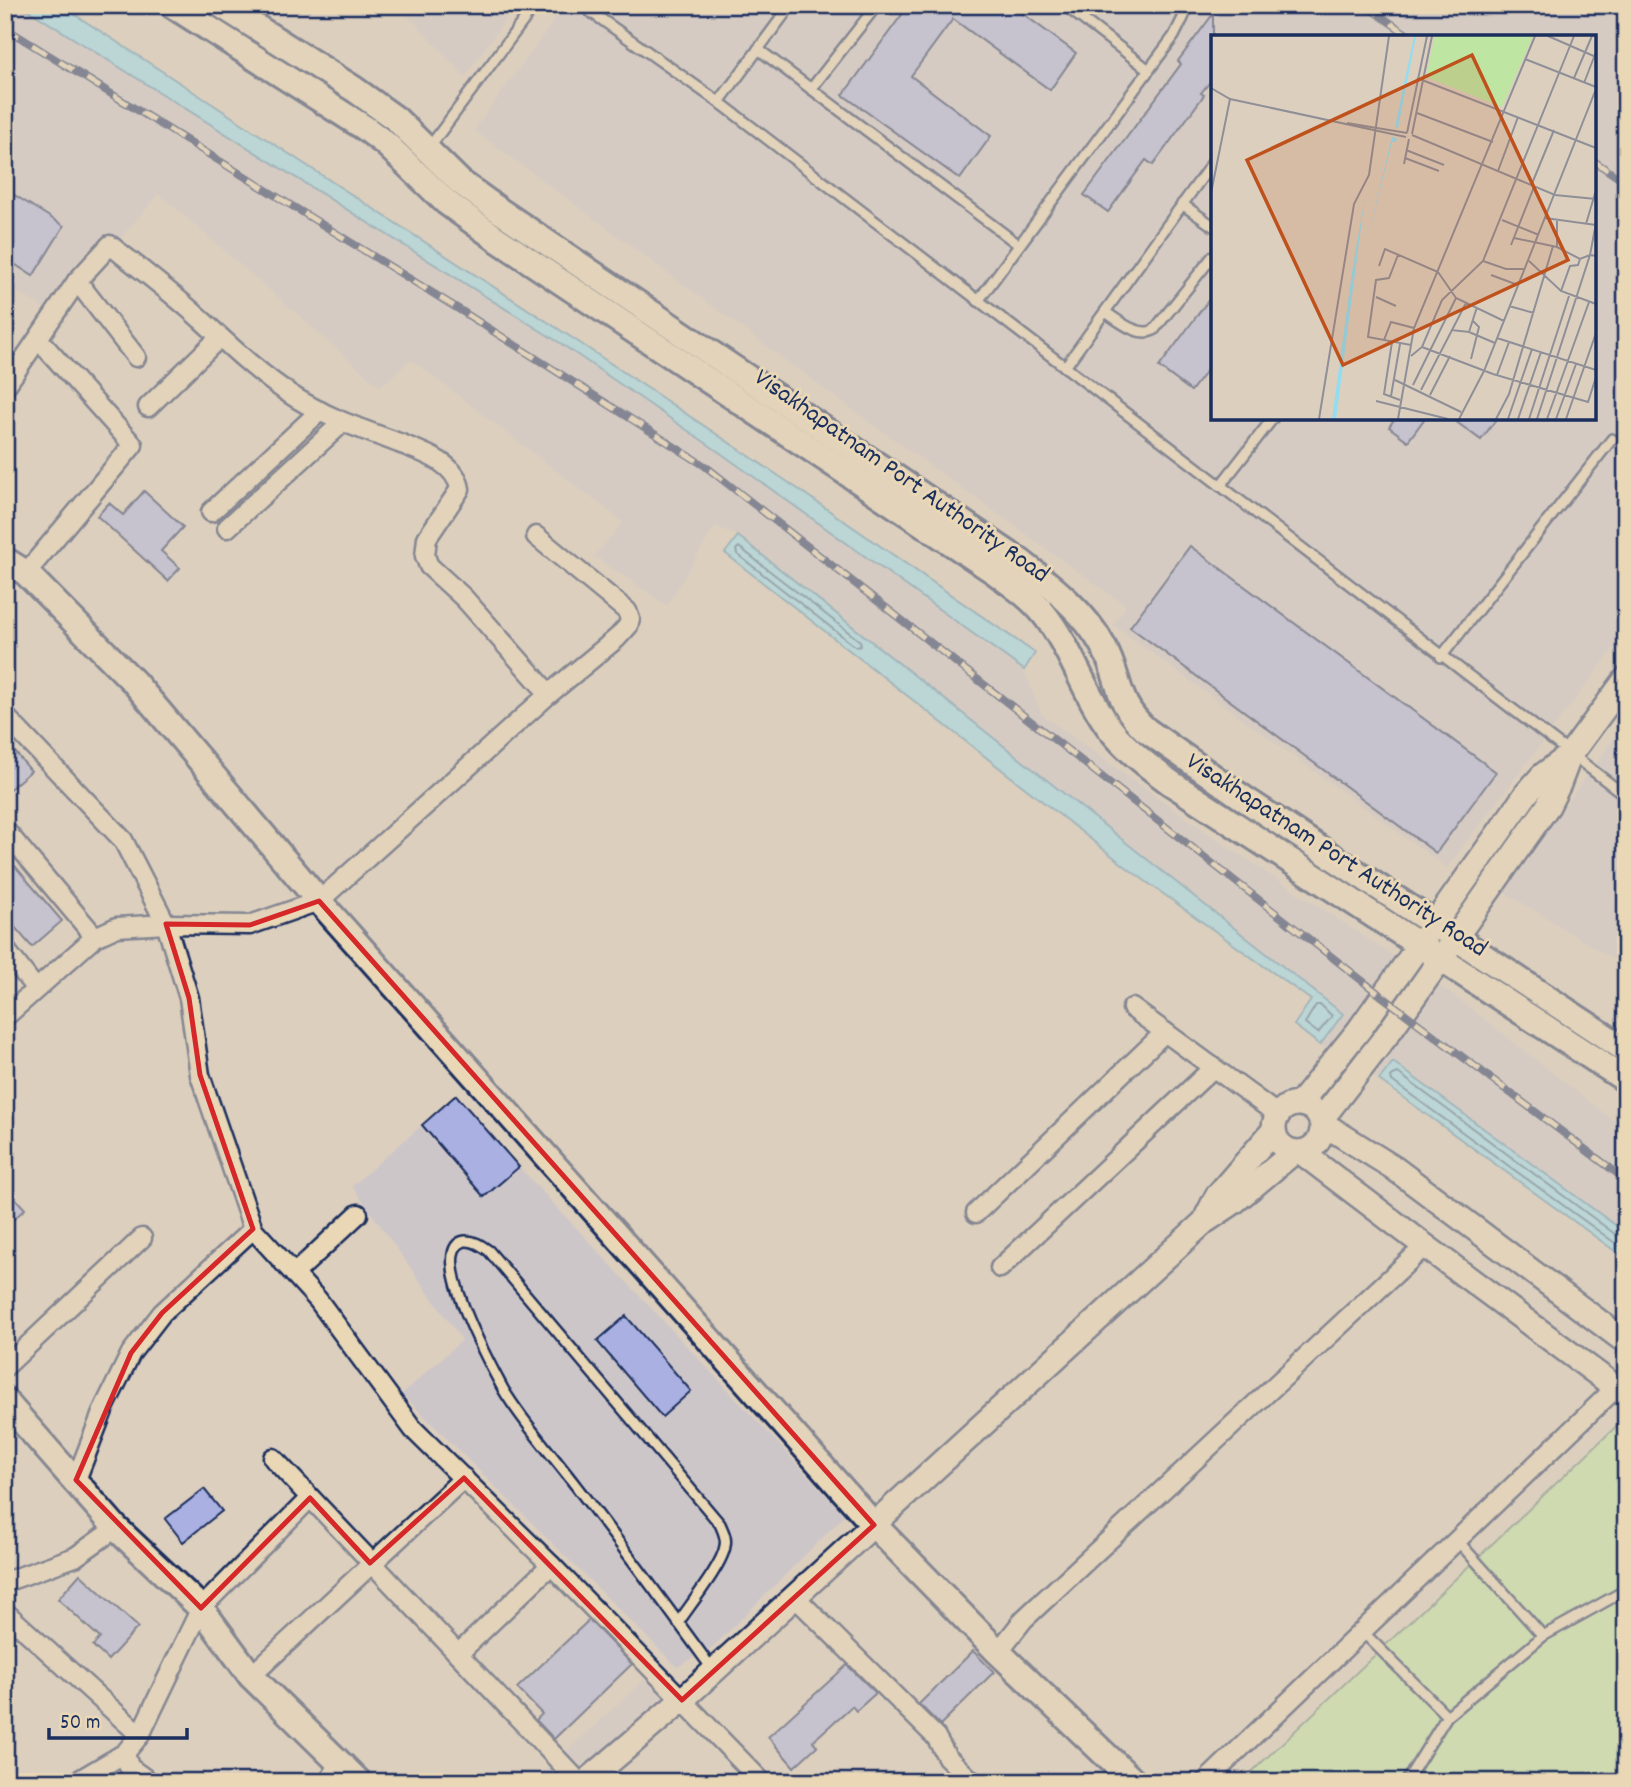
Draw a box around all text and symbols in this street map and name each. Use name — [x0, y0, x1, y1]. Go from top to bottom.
inset map — [1211, 35, 1596, 420]
street label: Visakhapatnam Port Authority Road — [746, 361, 1056, 593]
street label: Visakhapatnam Port Authority Road — [1178, 744, 1494, 968]
scale bar — [49, 1696, 187, 1740]
text: 50 m — [60, 1709, 100, 1739]

